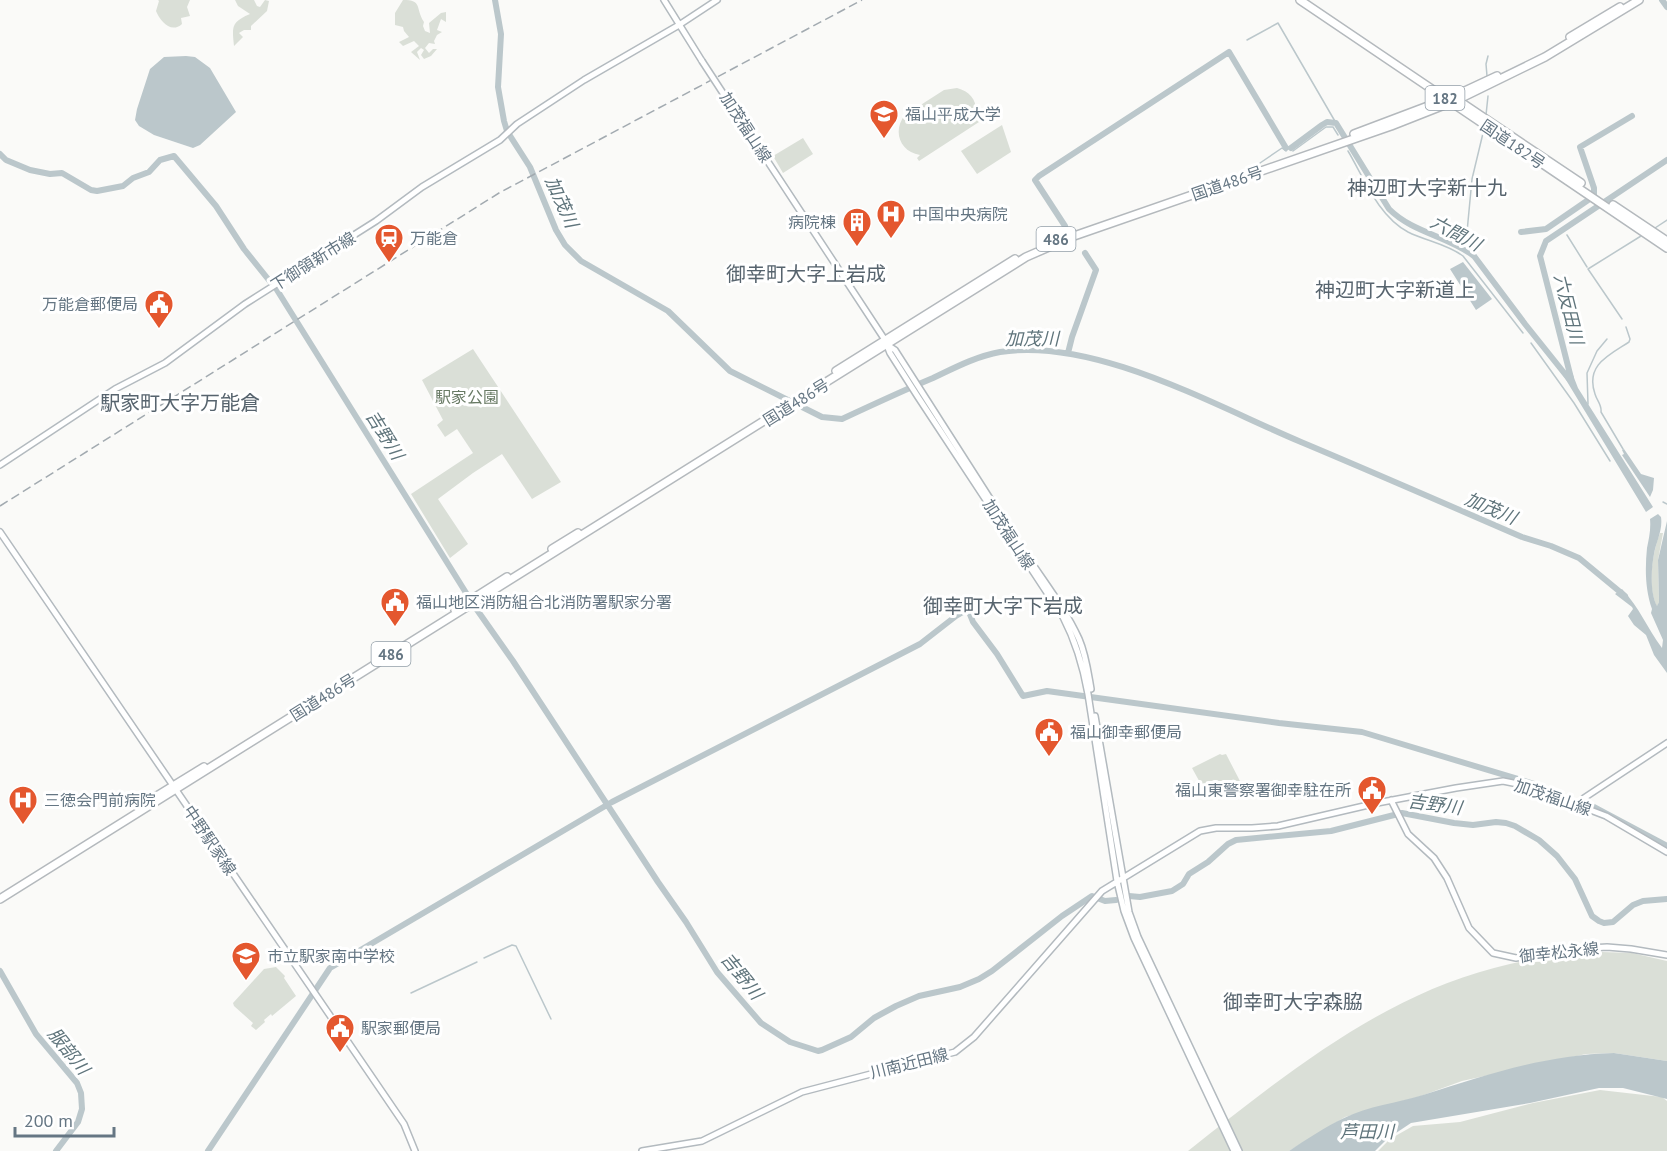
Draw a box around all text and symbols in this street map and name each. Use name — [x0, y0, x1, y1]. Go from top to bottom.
road number: 182 — [1426, 86, 1464, 110]
street label: 加茂福山線 — [716, 88, 776, 166]
school or university icon: 福山平成大学 — [868, 98, 900, 140]
place label: 福山平成大学 — [905, 104, 1001, 124]
street label: 国道182号 — [1477, 115, 1549, 173]
street label: 国道486号 — [1189, 161, 1265, 205]
water label: 加茂川 — [541, 173, 584, 233]
district label: 神辺町大字新十九 — [1347, 175, 1507, 201]
hospital icon: 中国中央病院 — [875, 198, 907, 240]
place label: 中国中央病院 — [912, 204, 1008, 224]
building icon: 病院棟 — [841, 206, 873, 248]
water label: 六間川 — [1427, 210, 1487, 257]
place label: 病院棟 — [788, 212, 836, 232]
station icon: 万能倉 — [373, 222, 405, 264]
street label: 下御領新市線 — [267, 227, 359, 295]
road number: 486 — [1036, 227, 1076, 251]
place label: 万能倉 — [410, 228, 458, 248]
district label: 御幸町大字上岩成 — [726, 261, 886, 287]
water label: 六反田川 — [1549, 271, 1589, 349]
district label: 神辺町大字新道上 — [1315, 277, 1475, 303]
public building icon: 万能倉郵便局 — [143, 288, 175, 330]
place label: 万能倉郵便局 — [42, 294, 138, 314]
water label: 加茂川 — [1005, 327, 1061, 350]
street label: 国道486号 — [759, 374, 833, 430]
park label: 駅家公園 — [435, 387, 499, 407]
district label: 駅家町大字万能倉 — [100, 390, 260, 416]
water label: 吉野川 — [361, 406, 410, 466]
water label: 加茂川 — [1462, 487, 1522, 530]
street label: 加茂福山線 — [979, 495, 1039, 573]
public building icon: 福山地区消防組合北消防署駅家分署 — [379, 586, 411, 628]
place label: 福山地区消防組合北消防署駅家分署 — [416, 592, 672, 612]
district label: 御幸町大字下岩成 — [923, 593, 1083, 619]
road number: 486 — [372, 642, 410, 666]
street label: 国道486号 — [286, 669, 360, 725]
public building icon: 福山御幸郵便局 — [1033, 716, 1065, 758]
place label: 福山御幸郵便局 — [1070, 722, 1182, 742]
public building icon: 福山東警察署御幸駐在所 — [1356, 774, 1388, 816]
street label: 加茂福山線 — [1512, 775, 1594, 819]
place label: 福山東警察署御幸駐在所 — [1175, 780, 1351, 800]
hospital icon: 三徳会門前病院 — [7, 784, 39, 826]
water label: 吉野川 — [1407, 789, 1465, 819]
place label: 三徳会門前病院 — [44, 790, 156, 810]
street label: 中野駅家線 — [179, 801, 241, 879]
street label: 御幸松永線 — [1518, 938, 1600, 966]
school or university icon: 市立駅家南中学校 — [230, 940, 262, 982]
place label: 市立駅家南中学校 — [267, 946, 395, 966]
water label: 吉野川 — [716, 948, 769, 1006]
district label: 御幸町大字森脇 — [1223, 989, 1363, 1015]
public building icon: 駅家郵便局 — [324, 1012, 356, 1054]
place label: 駅家郵便局 — [361, 1018, 441, 1038]
water label: 服部川 — [43, 1023, 96, 1081]
street label: 川南近田線 — [868, 1044, 950, 1082]
scale bar — [15, 1100, 114, 1138]
text: 200 m — [24, 1109, 73, 1132]
water label: 芦田川 — [1340, 1120, 1396, 1143]

